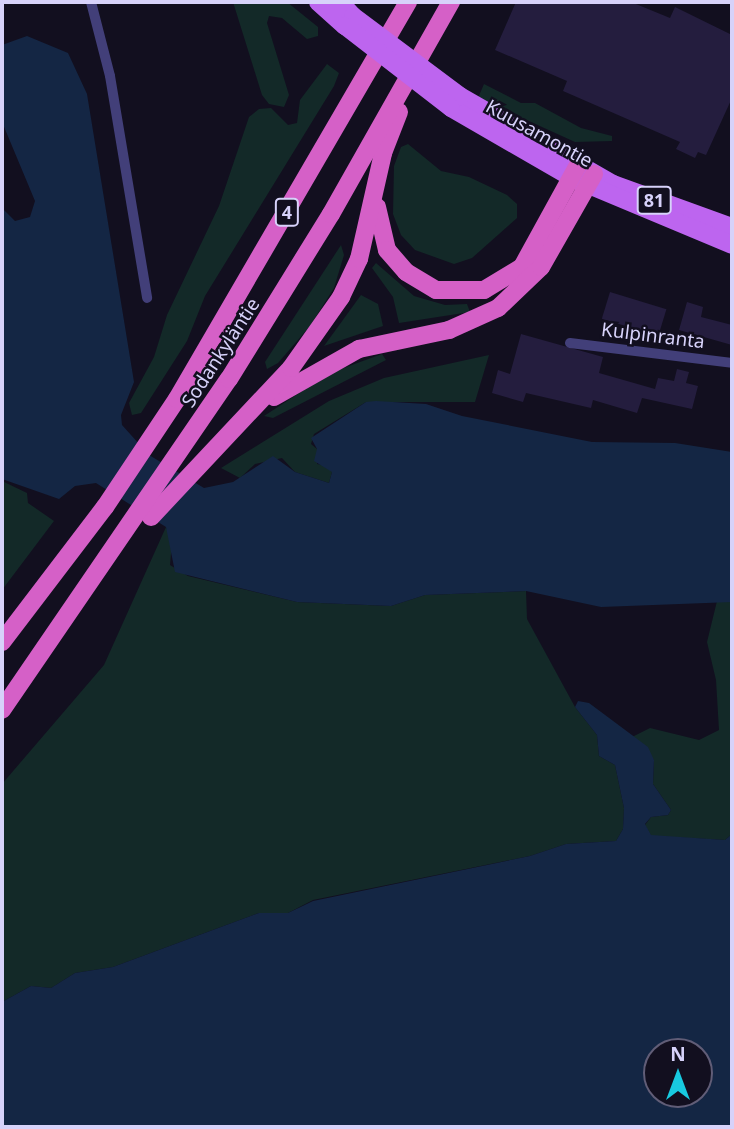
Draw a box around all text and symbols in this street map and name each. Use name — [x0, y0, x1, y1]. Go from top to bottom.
street label: Kuusamontie — [482, 95, 596, 173]
road number: 81 — [636, 186, 672, 215]
road number: 4 — [275, 197, 299, 226]
street label: Sodankyläntie — [177, 294, 265, 412]
street label: Kulpinranta — [600, 318, 706, 354]
north arrow — [643, 1038, 713, 1108]
text: N — [670, 1041, 686, 1067]

